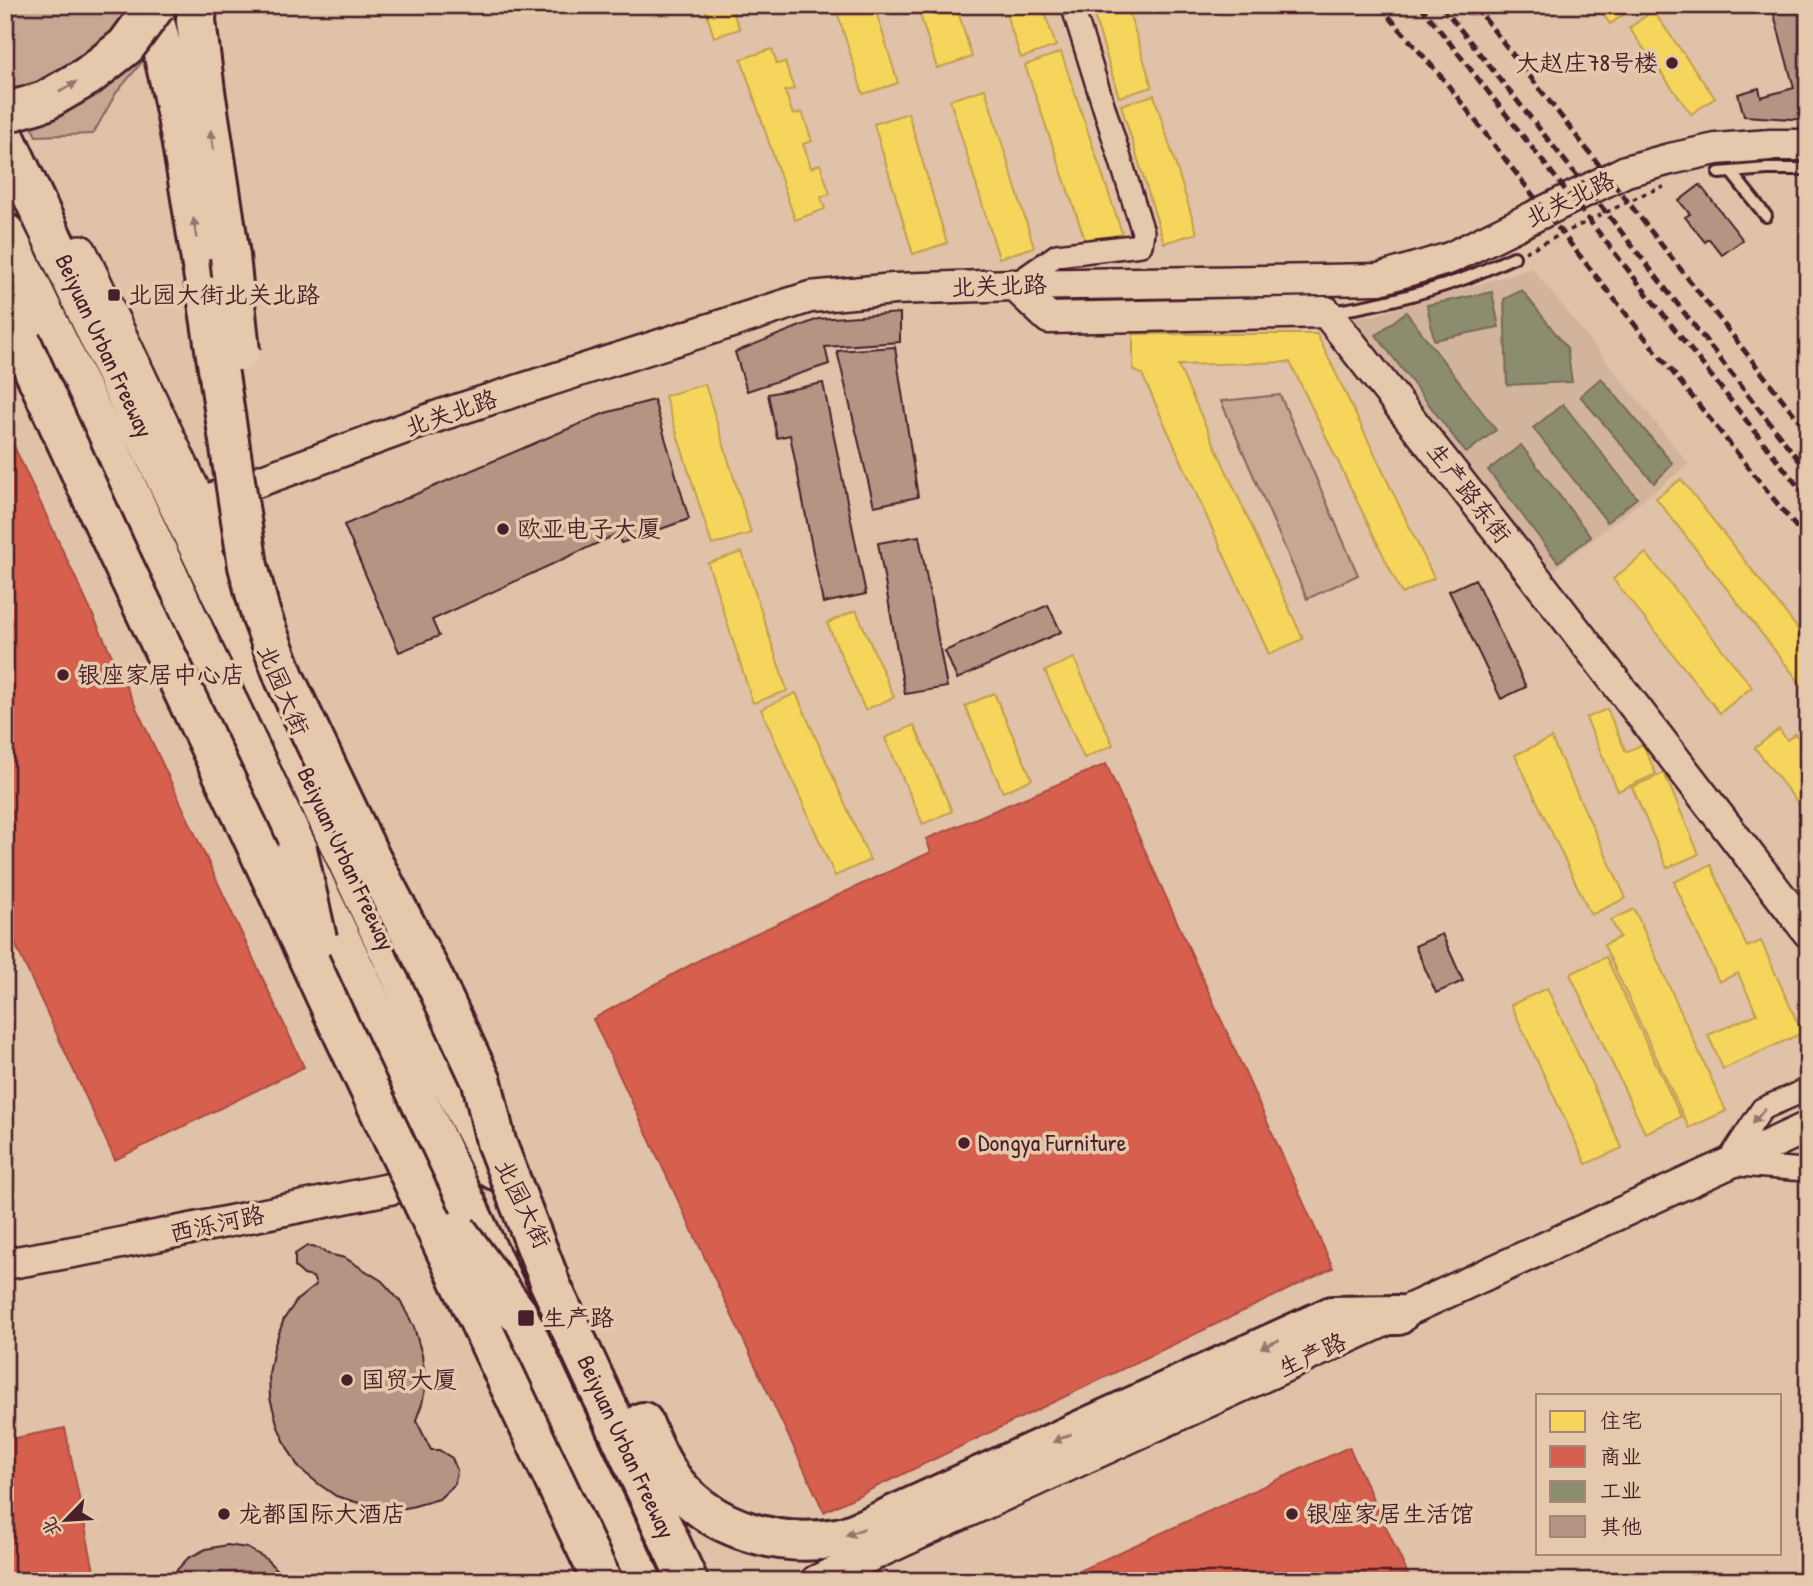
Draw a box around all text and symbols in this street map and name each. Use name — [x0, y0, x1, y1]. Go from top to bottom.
place label: 大赵庄78号楼 — [1516, 46, 1658, 78]
marker: 大赵庄78号楼 — [1664, 55, 1680, 71]
one-way arrow — [59, 81, 78, 94]
one-way arrow — [207, 129, 218, 151]
street label: 北关北路 — [1519, 163, 1620, 234]
one-way arrow — [189, 217, 200, 239]
street label: Beiyuan Urban Freeway — [48, 249, 161, 442]
street label: 北关北路 — [950, 267, 1047, 303]
place label: 北园大街北关北路 — [128, 278, 320, 310]
marker: 北园大街北关北路 — [106, 287, 122, 303]
street label: 北关北路 — [400, 381, 501, 443]
street label: 生产路东街 — [1420, 435, 1519, 550]
place label: 欧亚电子大厦 — [517, 512, 661, 544]
marker: 欧亚电子大厦 — [495, 521, 511, 537]
street label: 北园大街 — [250, 639, 317, 740]
place label: 银座家居中心店 — [77, 658, 245, 690]
marker: 银座家居中心店 — [55, 667, 71, 683]
street label: Beiyuan Urban Freeway — [290, 762, 403, 955]
one-way arrow — [1751, 1107, 1766, 1125]
place label: Dongya Furniture — [978, 1126, 1127, 1158]
marker: Dongya Furniture — [956, 1135, 972, 1151]
street label: 北园大街 — [488, 1153, 559, 1254]
street label: 西泺河路 — [167, 1197, 267, 1249]
place label: 生产路 — [542, 1301, 614, 1333]
marker: 生产路 — [516, 1308, 536, 1328]
street label: 生产路 — [1272, 1324, 1351, 1384]
one-way arrow — [1259, 1339, 1280, 1350]
street label: Beiyuan Urban Freeway — [570, 1350, 683, 1543]
place label: 国贸大厦 — [361, 1363, 457, 1395]
marker: 国贸大厦 — [339, 1372, 355, 1388]
legend — [1536, 1394, 1782, 1554]
text: 住宅 — [1600, 1406, 1642, 1435]
one-way arrow — [1052, 1432, 1072, 1444]
text: 商业 — [1600, 1442, 1642, 1471]
text: 工业 — [1600, 1476, 1642, 1505]
north arrow — [32, 1484, 102, 1554]
place label: 龙都国际大酒店 — [238, 1497, 406, 1529]
place label: 银座家居生活馆 — [1306, 1497, 1474, 1529]
marker: 龙都国际大酒店 — [216, 1506, 232, 1522]
marker: 银座家居生活馆 — [1284, 1506, 1300, 1522]
text: 其他 — [1600, 1512, 1642, 1541]
text: 北 — [35, 1513, 66, 1541]
one-way arrow — [845, 1527, 866, 1538]

